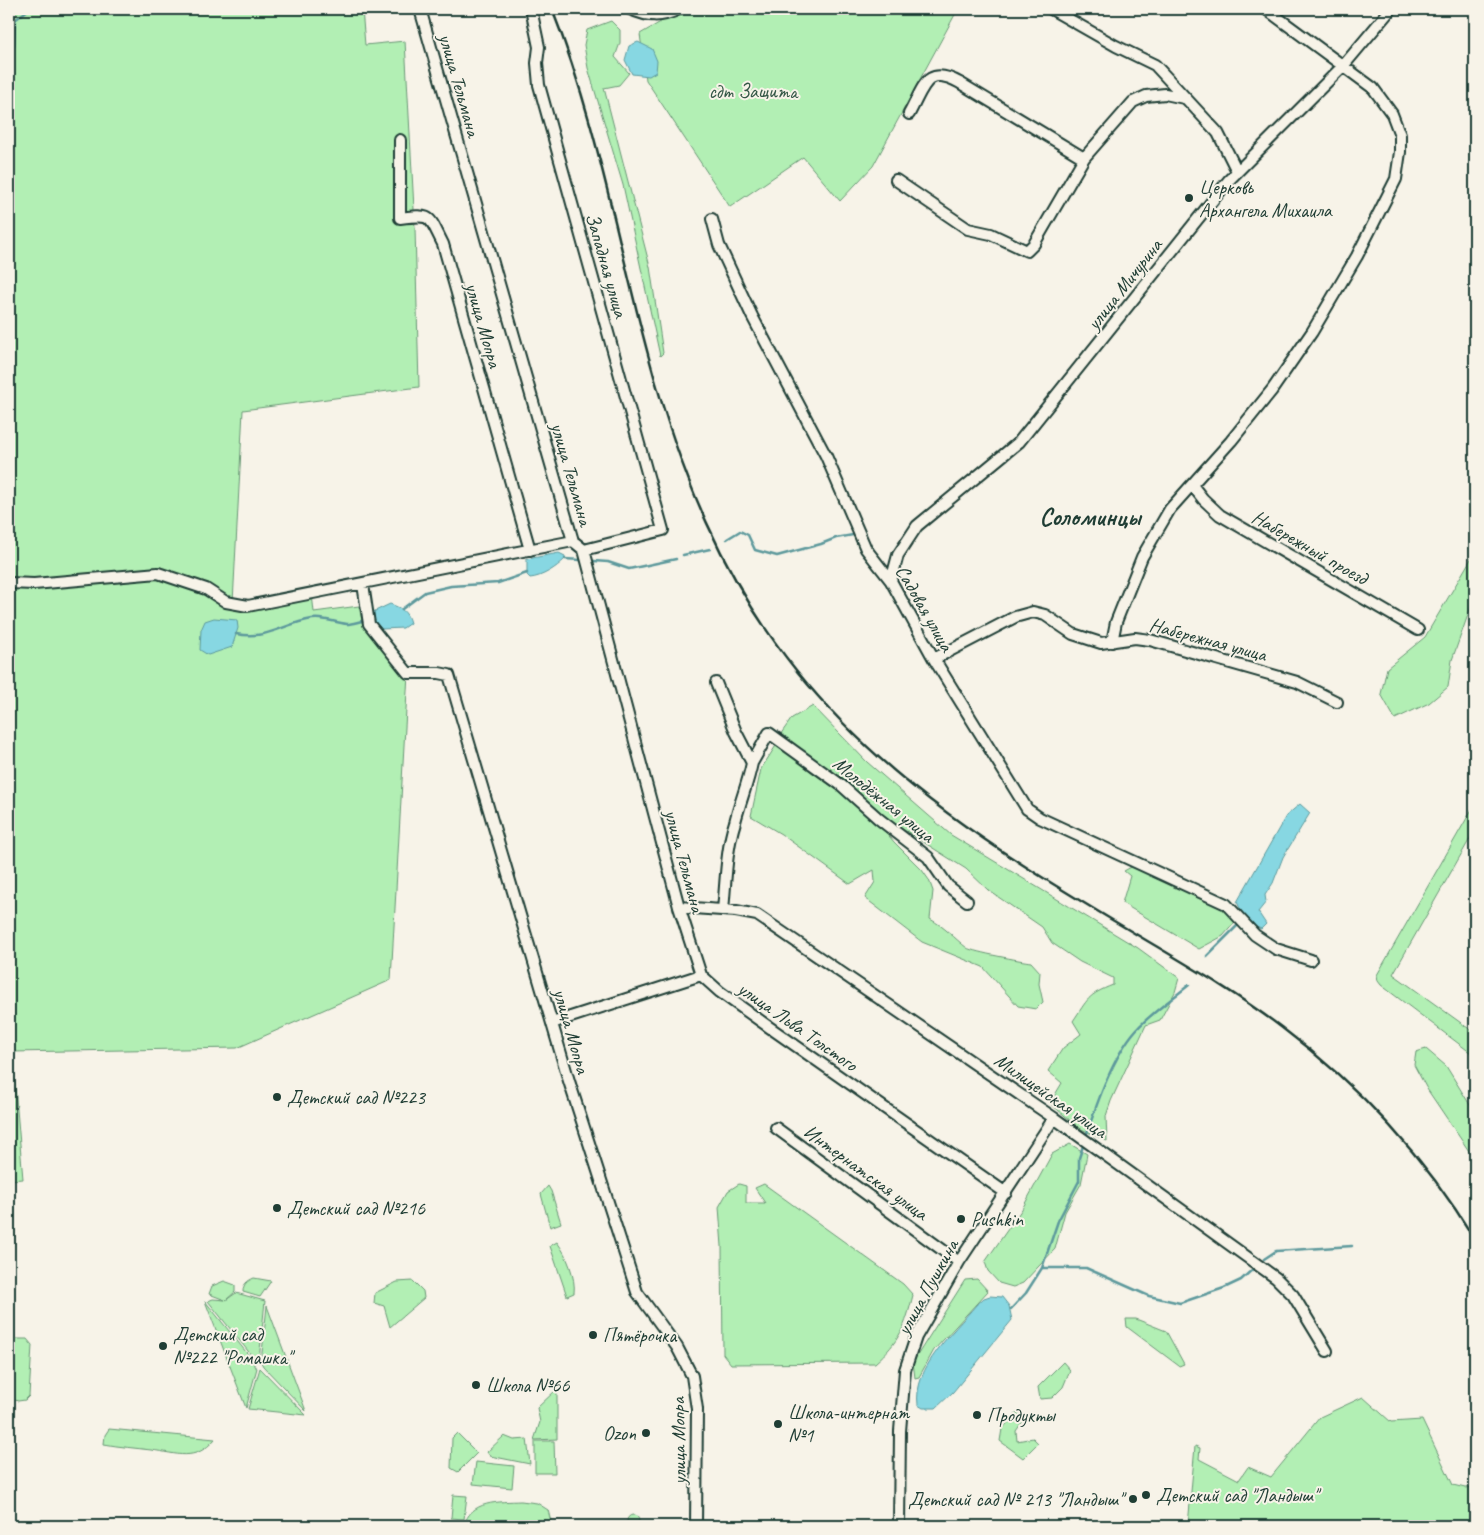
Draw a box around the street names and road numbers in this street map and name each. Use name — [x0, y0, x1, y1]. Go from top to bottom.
street label: улица Тельмана — [433, 30, 487, 141]
street label: Западная улица — [580, 210, 634, 322]
street label: улица Мичурина — [1080, 233, 1168, 336]
street label: улица Мопра — [459, 279, 508, 372]
street label: улица Тельмана — [545, 419, 599, 530]
street label: Набережный проезд — [1247, 504, 1374, 592]
street label: Садовая улица — [890, 560, 960, 657]
street label: Набережная улица — [1147, 612, 1271, 668]
street label: Молодёжная улица — [828, 751, 941, 849]
street label: улица Тельмана — [658, 806, 711, 917]
street label: улица Льва Толстого — [732, 975, 863, 1077]
street label: улица Мопра — [547, 985, 596, 1078]
street label: Милицейская улица — [990, 1047, 1113, 1145]
street label: Интернатская улица — [799, 1119, 934, 1227]
street label: улица Пушкина — [890, 1233, 965, 1340]
street label: улица Мопра — [665, 1395, 692, 1486]

